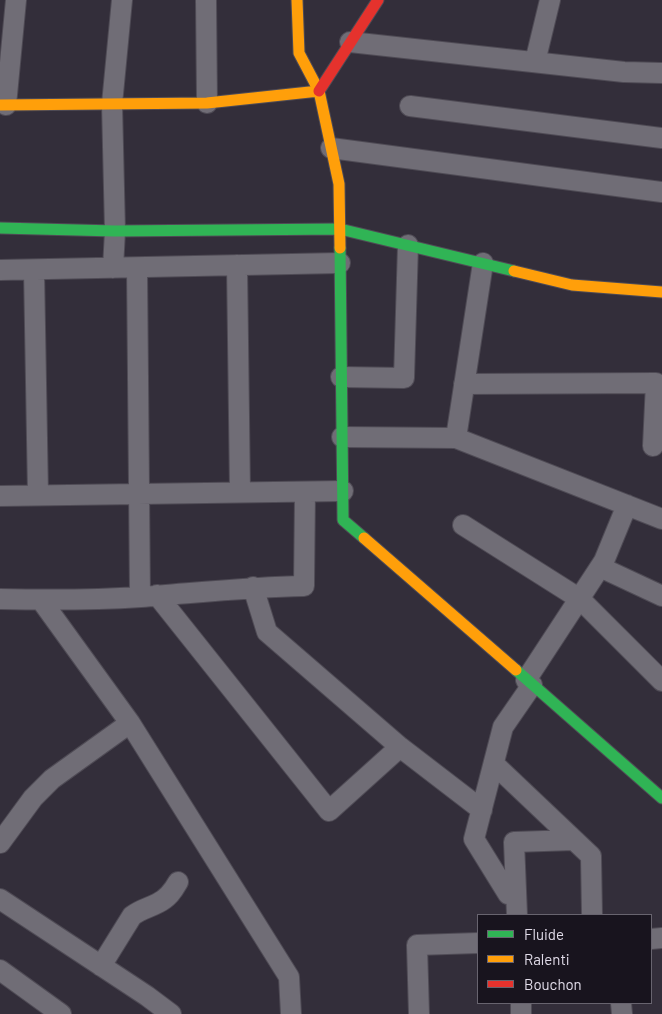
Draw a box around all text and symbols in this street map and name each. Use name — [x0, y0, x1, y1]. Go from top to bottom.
legend — [477, 914, 652, 1004]
text: Fluide — [524, 925, 564, 943]
text: Ralenti — [524, 950, 570, 968]
text: Bouchon — [524, 975, 582, 993]

